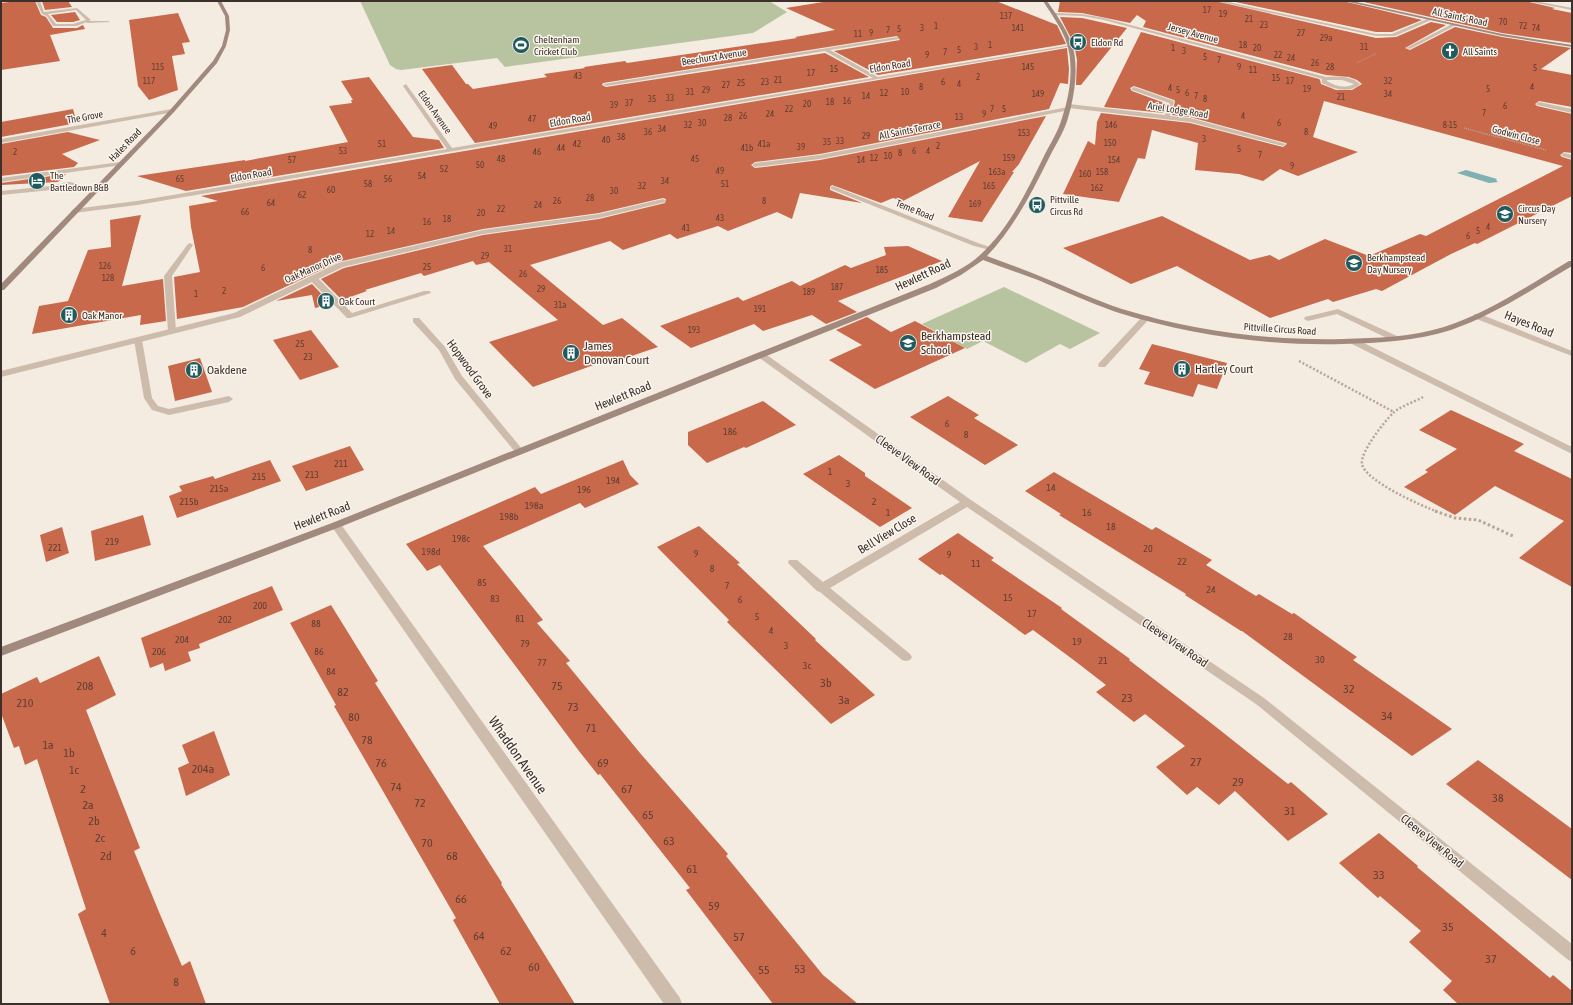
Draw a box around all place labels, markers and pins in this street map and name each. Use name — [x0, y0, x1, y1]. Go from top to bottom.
bus stop icon: Eldon Rd — [1068, 32, 1088, 52]
place label: Cheltenham Cricket Club — [534, 34, 579, 57]
sports icon: Cheltenham Cricket Club — [511, 35, 531, 55]
place label: Eldon Rd — [1091, 37, 1123, 48]
church icon: All Saints — [1440, 41, 1460, 61]
place label: All Saints — [1463, 46, 1497, 57]
place label: The Battledown B&B — [50, 170, 109, 193]
hotel icon: The Battledown B&B — [27, 171, 47, 191]
place label: Pittville Circus Rd — [1050, 194, 1083, 217]
bus stop icon: Pittville Circus Rd — [1027, 195, 1047, 215]
place label: Circus Day Nursery — [1518, 203, 1556, 226]
school or university icon: Circus Day Nursery — [1495, 204, 1515, 224]
place label: Berkhampstead Day Nursery — [1367, 252, 1426, 275]
school or university icon: Berkhampstead Day Nursery — [1344, 253, 1364, 273]
building icon: Oak Court — [316, 291, 336, 311]
place label: Oak Court — [339, 296, 375, 307]
building icon: Oak Manor — [59, 305, 79, 325]
place label: Oak Manor — [82, 310, 123, 321]
place label: Berkhampstead School — [921, 329, 991, 357]
school or university icon: Berkhampstead School — [898, 333, 918, 353]
place label: James Donovan Court — [584, 339, 650, 367]
building icon: James Donovan Court — [561, 343, 581, 363]
building icon: Hartley Court — [1172, 359, 1192, 379]
building icon: Oakdene — [184, 360, 204, 380]
place label: Hartley Court — [1195, 362, 1254, 376]
place label: Oakdene — [207, 363, 247, 377]

